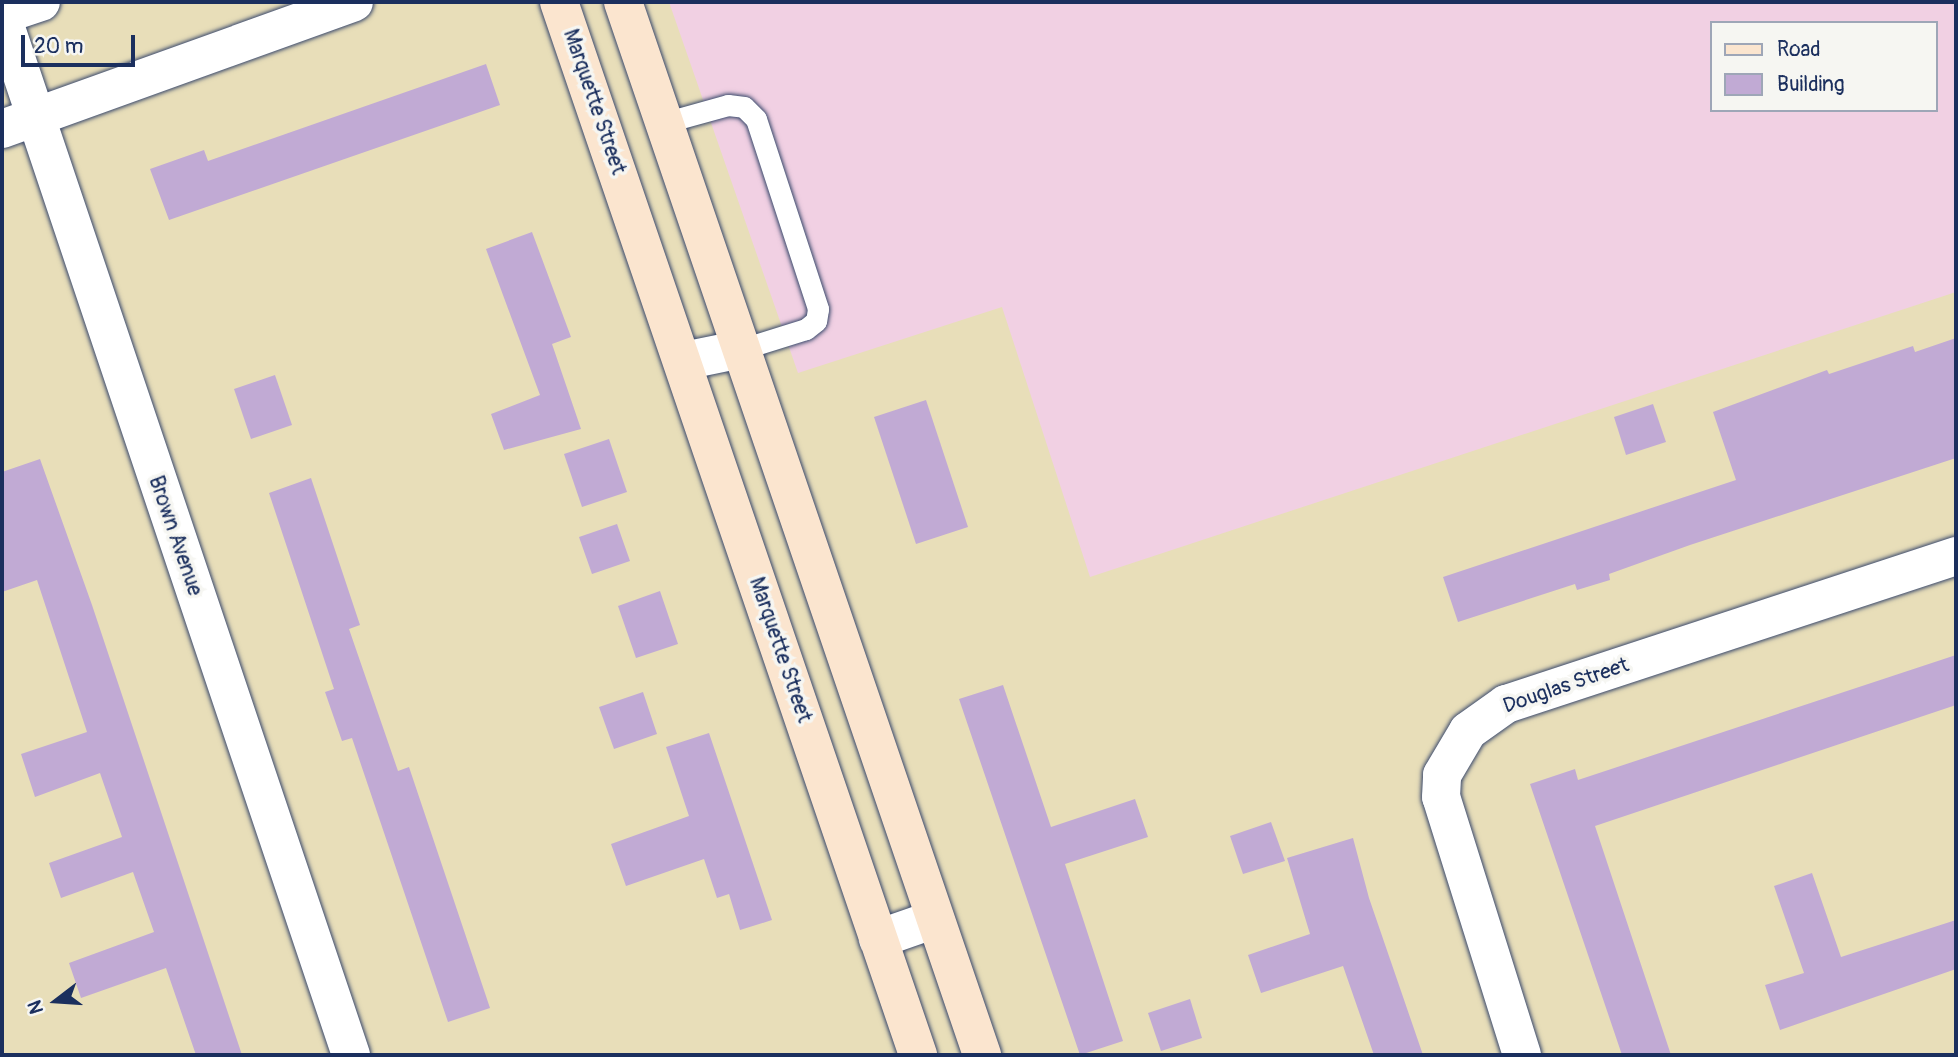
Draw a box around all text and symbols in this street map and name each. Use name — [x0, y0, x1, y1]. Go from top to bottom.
scale bar — [24, 21, 138, 65]
legend — [1710, 21, 1937, 112]
street label: Marquette Street — [557, 26, 631, 178]
text: 20 m — [34, 33, 83, 60]
text: Road — [1777, 36, 1821, 63]
text: Building — [1777, 71, 1844, 98]
street label: Brown Avenue — [143, 473, 207, 599]
street label: Marquette Street — [743, 574, 817, 726]
street label: Douglas Street — [1500, 653, 1632, 719]
north arrow — [21, 966, 91, 1036]
text: N — [23, 997, 49, 1017]

